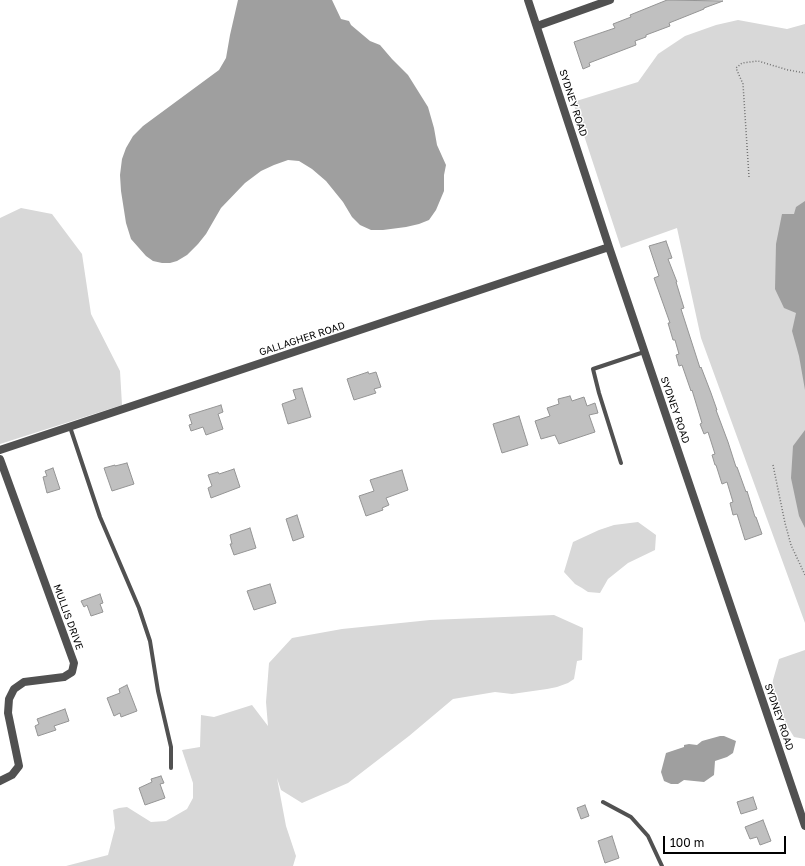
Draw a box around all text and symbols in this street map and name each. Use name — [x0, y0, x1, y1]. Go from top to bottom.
street label: SYDNEY ROAD — [556, 68, 590, 138]
street label: GALLAGHER ROAD — [258, 319, 346, 359]
street label: SYDNEY ROAD — [658, 375, 692, 445]
street label: MULLIS DRIVE — [51, 582, 85, 652]
street label: SYDNEY ROAD — [762, 682, 796, 752]
scale bar — [665, 828, 788, 854]
text: 100 m — [670, 835, 704, 850]

